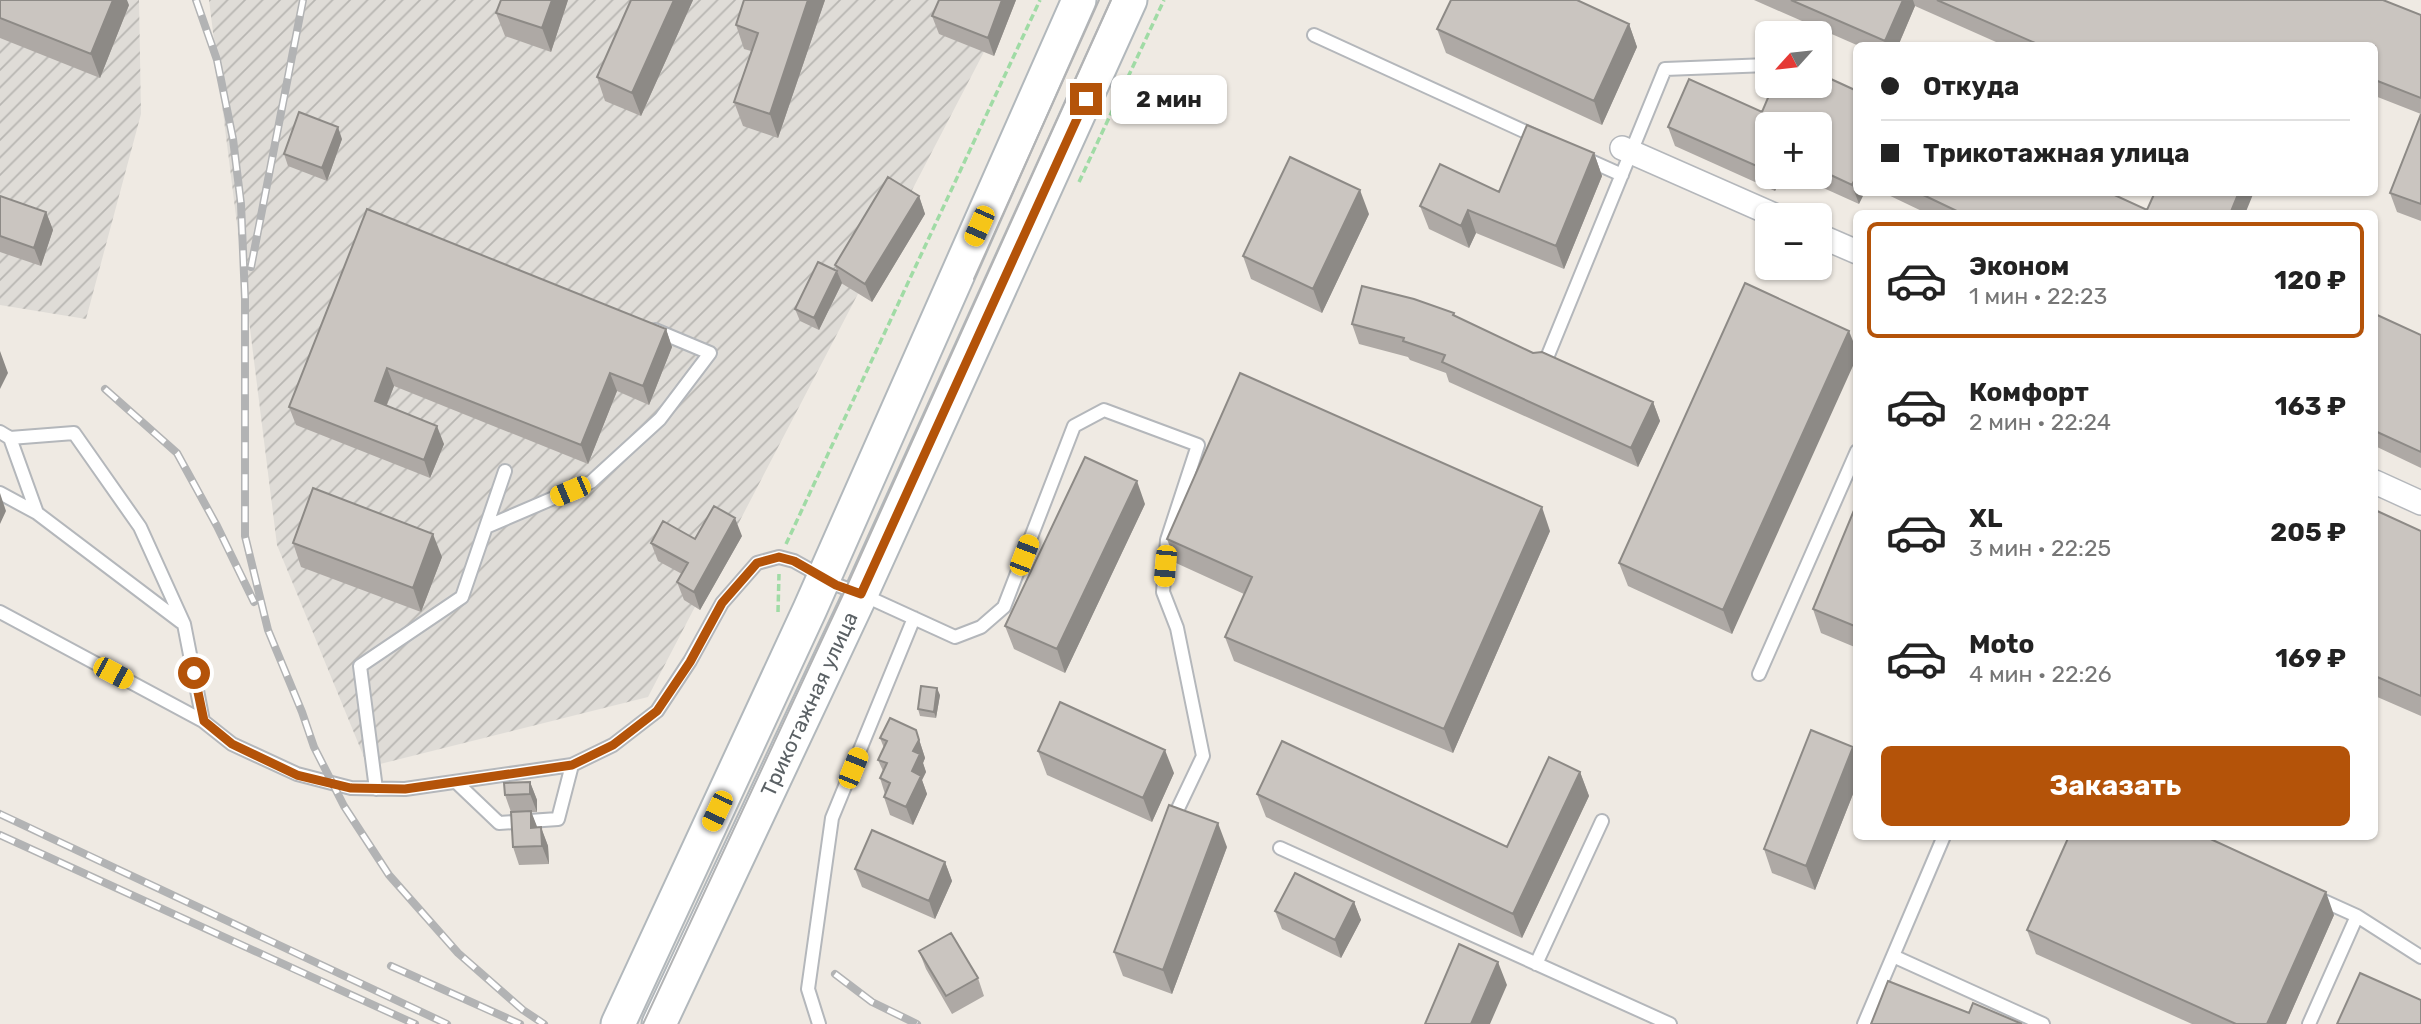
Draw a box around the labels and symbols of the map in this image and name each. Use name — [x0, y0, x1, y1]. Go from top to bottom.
north arrow — [1755, 21, 1832, 98]
callout: 2 мин — [1110, 74, 1226, 124]
route end — [1070, 83, 1102, 115]
car — [961, 203, 998, 249]
car — [547, 473, 594, 509]
car — [1007, 532, 1042, 578]
car — [1153, 544, 1178, 588]
street label: Трикотажная улица — [755, 608, 863, 800]
car — [90, 654, 137, 692]
route start — [178, 657, 210, 689]
car — [836, 745, 871, 791]
car — [699, 788, 736, 834]

